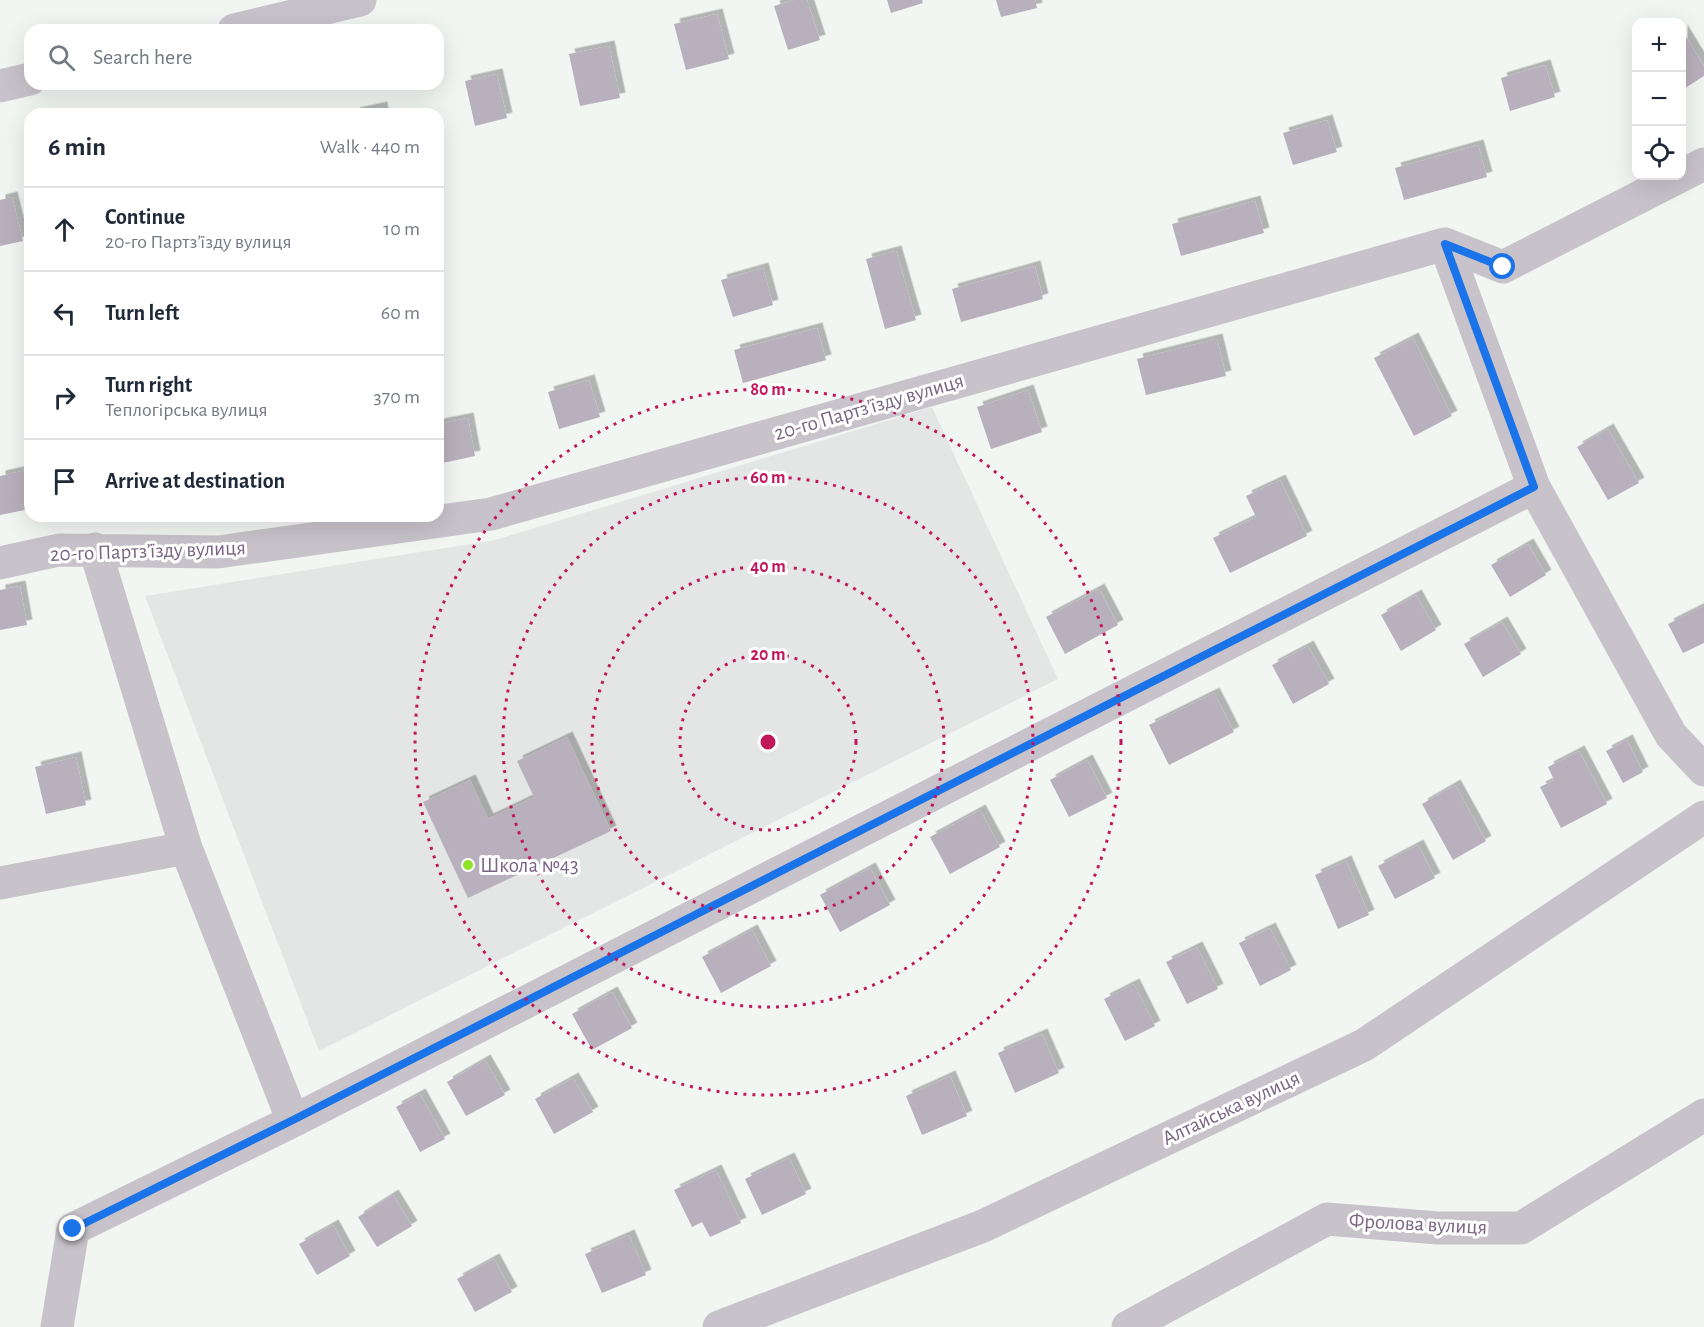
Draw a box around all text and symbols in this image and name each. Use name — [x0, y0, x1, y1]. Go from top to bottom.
map controls — [1632, 18, 1686, 180]
button: + — [1632, 18, 1686, 72]
search box — [24, 24, 444, 90]
icon: search — [45, 41, 78, 74]
text: Search here — [93, 46, 192, 68]
button: − — [1632, 72, 1686, 126]
button: locate — [1632, 126, 1686, 180]
text: 6 min — [48, 134, 106, 160]
text: Walk · 440 m — [320, 137, 420, 157]
text: Continue — [105, 206, 185, 228]
icon: ahead — [48, 213, 81, 246]
text: 10 m — [383, 219, 420, 239]
text: 20-го Партз’їзду вулиця — [105, 232, 292, 252]
route start — [1489, 253, 1515, 279]
icon: left — [48, 297, 81, 330]
text: Turn left — [105, 302, 179, 324]
text: 60 m — [381, 303, 420, 323]
street label: 20-го Партз’їзду вулиця — [772, 370, 966, 444]
text: Turn right — [105, 374, 192, 396]
icon: right — [48, 381, 81, 414]
text: 80 m — [750, 381, 786, 399]
text: 370 m — [374, 387, 420, 407]
text: Теплогірська вулиця — [105, 400, 268, 420]
icon: arrive — [48, 465, 81, 498]
text: 60 m — [750, 469, 786, 487]
text: Arrive at destination — [105, 470, 285, 492]
street label: 20-го Партз’їзду вулиця — [50, 537, 246, 565]
text: 40 m — [750, 558, 786, 576]
text: 20 m — [750, 646, 786, 664]
centre of rings — [758, 732, 778, 752]
place label: Школа №43 — [480, 855, 579, 876]
marker: Школа №43 — [461, 858, 475, 872]
street label: Алтайська вулиця — [1159, 1067, 1303, 1149]
street label: Фролова вулиця — [1348, 1210, 1488, 1238]
route end — [59, 1215, 85, 1241]

